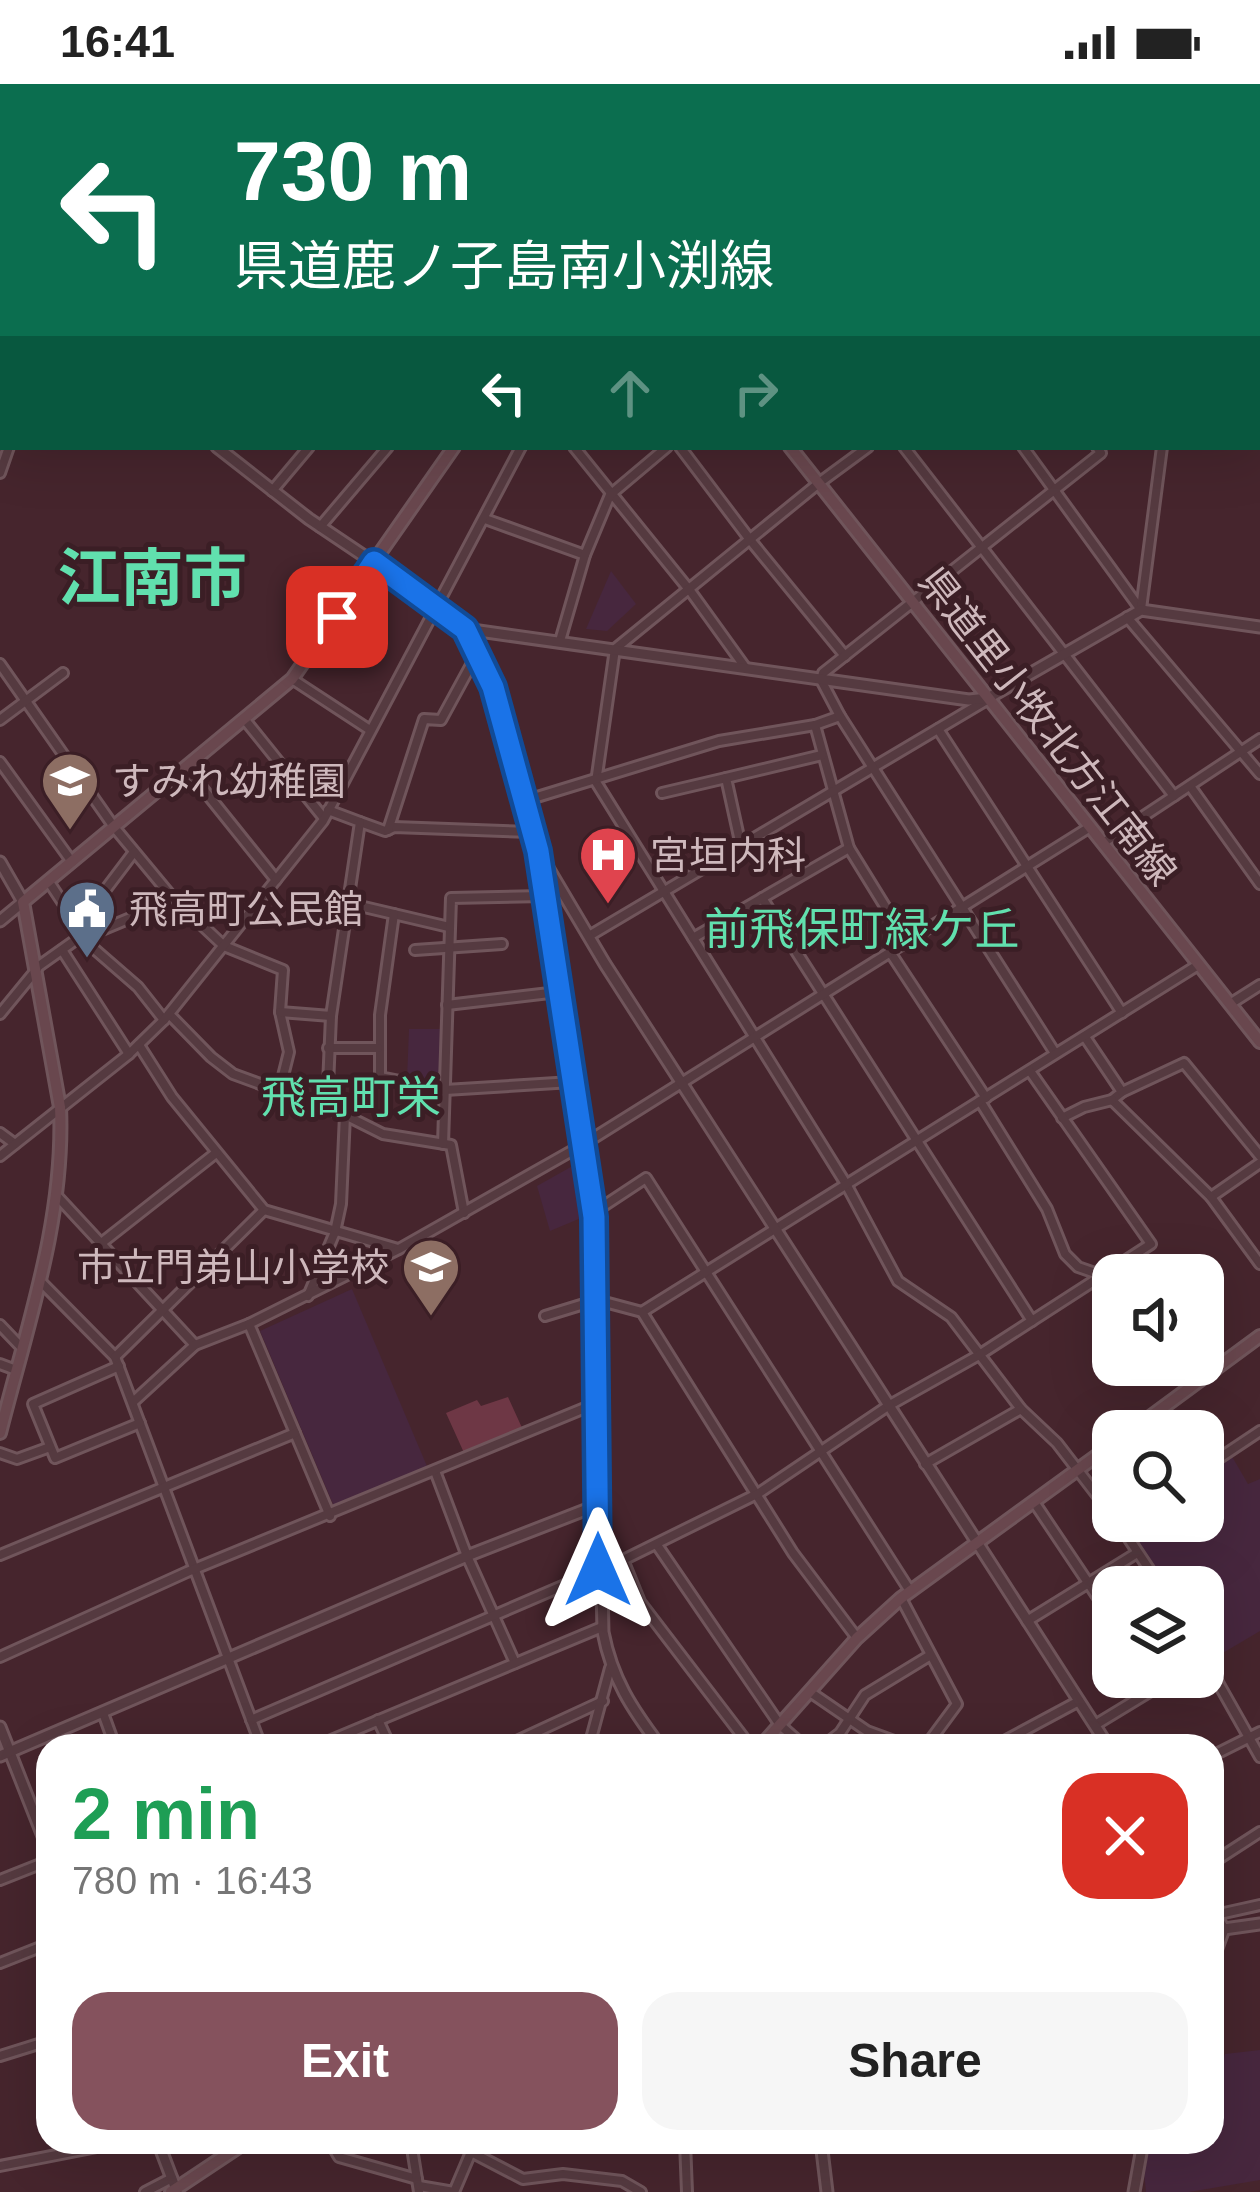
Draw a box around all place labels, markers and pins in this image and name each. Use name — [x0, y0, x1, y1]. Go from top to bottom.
pin — [286, 566, 388, 668]
school or university icon: すみれ幼稚園 — [39, 750, 101, 832]
place label: すみれ幼稚園 — [112, 760, 346, 803]
hospital icon: 宮垣内科 — [577, 824, 639, 906]
place label: 宮垣内科 — [650, 834, 806, 877]
public building icon: 飛高町公民館 — [56, 878, 118, 960]
place label: 飛高町公民館 — [129, 888, 363, 931]
school or university icon: 市立門弟山小学校 — [400, 1236, 462, 1318]
place label: 市立門弟山小学校 — [77, 1246, 389, 1289]

